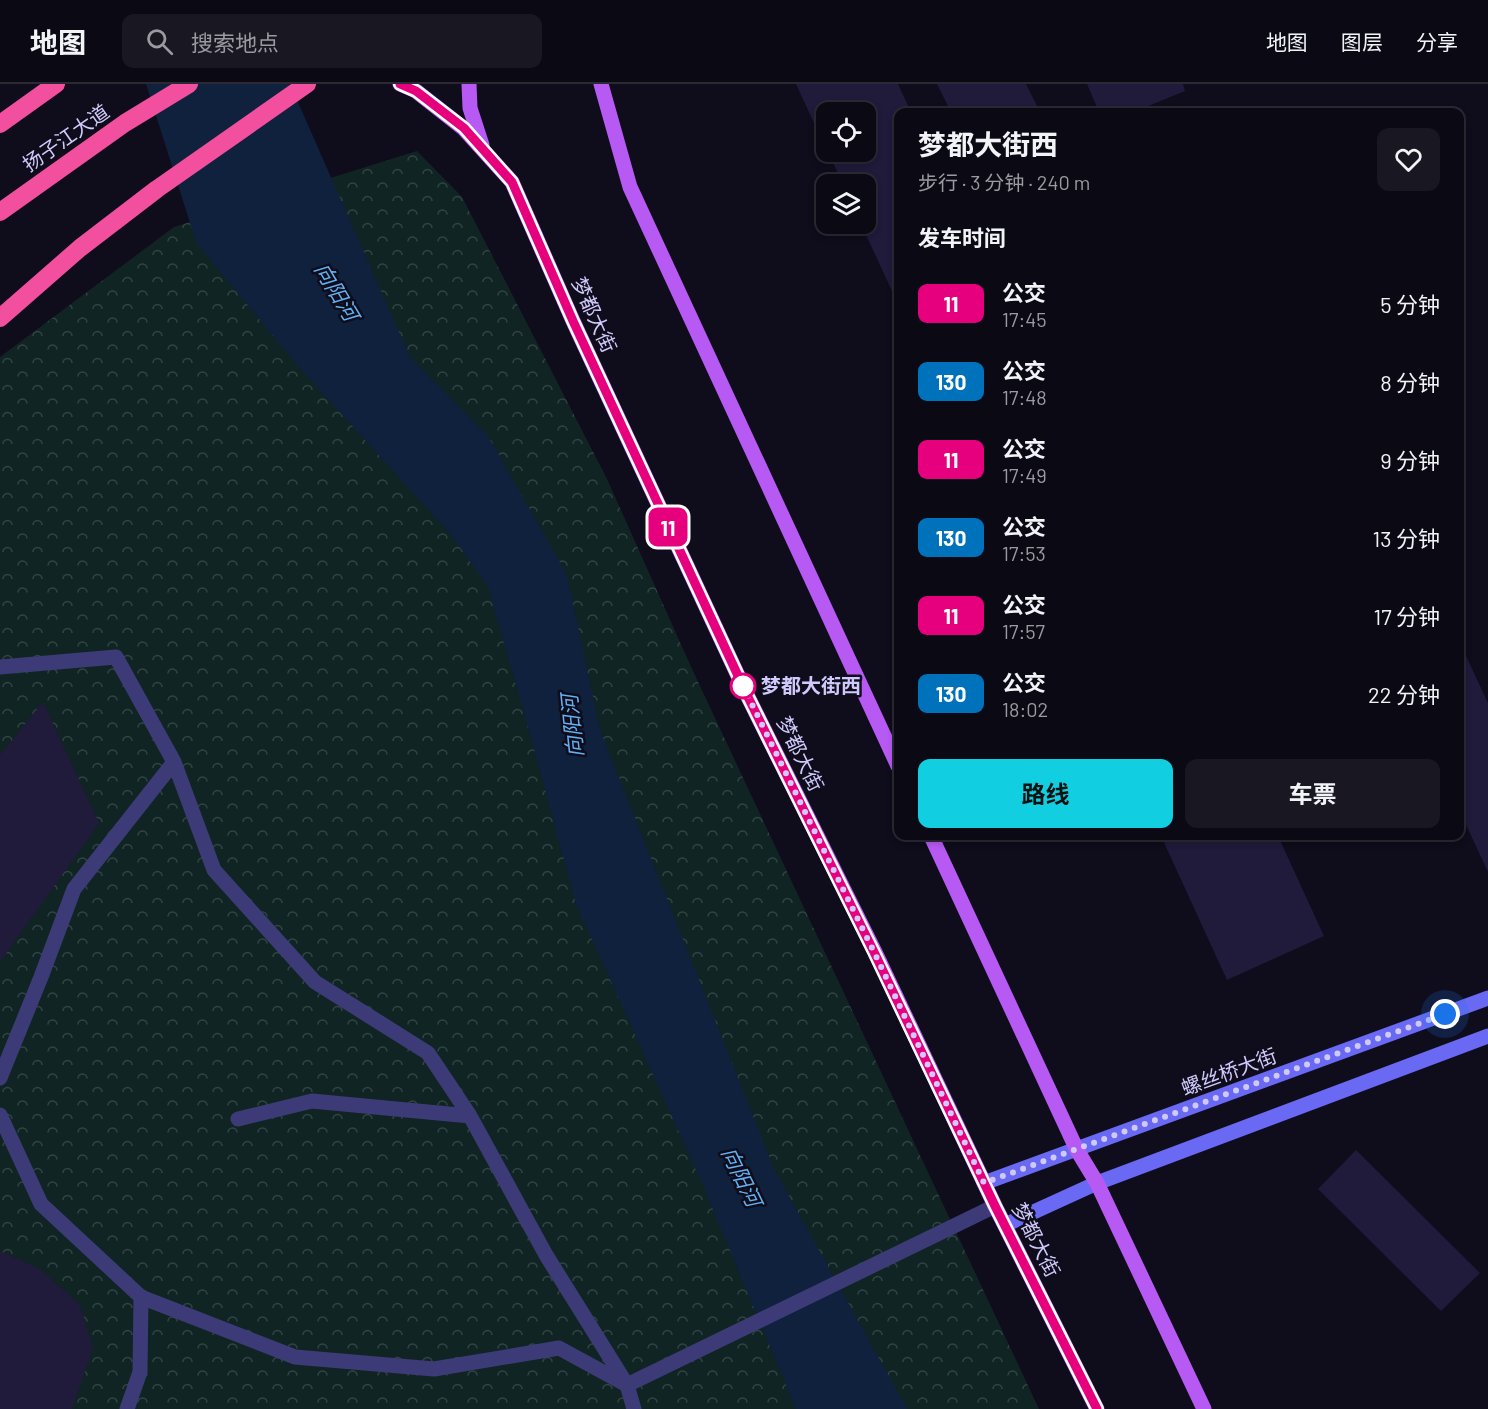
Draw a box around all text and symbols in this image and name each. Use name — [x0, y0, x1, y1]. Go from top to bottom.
search box — [122, 14, 542, 68]
text: 地图 — [30, 25, 86, 59]
icon: search — [143, 25, 176, 58]
text: 搜索地点 — [191, 29, 279, 55]
text: 地图 — [1266, 29, 1308, 54]
text: 图层 — [1341, 29, 1383, 54]
text: 分享 — [1416, 29, 1458, 54]
street label: 扬子江大道 — [18, 99, 113, 176]
map controls — [816, 102, 876, 234]
button: locate — [816, 102, 876, 162]
text: 梦都大街西 — [918, 127, 1058, 161]
button: heart — [1377, 128, 1440, 191]
text: 步行 · 3 分钟 · 240 m — [918, 170, 1090, 194]
button: layers — [816, 174, 876, 234]
text: 发车时间 — [918, 224, 1006, 250]
water label: 向阳河 — [310, 258, 366, 328]
street label: 梦都大街 — [568, 273, 622, 356]
text: 公交 — [1002, 279, 1046, 305]
text: 11 — [943, 291, 959, 316]
text: 5 分钟 — [1380, 291, 1440, 317]
text: 17:45 — [1002, 307, 1047, 331]
text: 公交 — [1002, 357, 1046, 383]
text: 130 — [936, 369, 966, 394]
text: 8 分钟 — [1380, 369, 1440, 395]
text: 17:48 — [1002, 385, 1047, 409]
text: 公交 — [1002, 435, 1046, 461]
text: 11 — [943, 447, 959, 472]
text: 9 分钟 — [1380, 447, 1440, 473]
text: 17:49 — [1002, 463, 1047, 487]
line badge: 11 — [641, 508, 695, 546]
text: 公交 — [1002, 513, 1046, 539]
text: 11 — [660, 515, 676, 540]
text: 130 — [936, 525, 966, 550]
text: 13 分钟 — [1373, 525, 1440, 551]
text: 17:53 — [1002, 541, 1046, 565]
text: 公交 — [1002, 591, 1046, 617]
text: 11 — [943, 603, 959, 628]
text: 17 分钟 — [1373, 603, 1440, 629]
text: 17:57 — [1002, 619, 1045, 643]
text: 公交 — [1002, 669, 1046, 695]
marker: 梦都大街西 — [730, 673, 756, 699]
place label: 梦都大街西 — [761, 673, 861, 697]
text: 130 — [936, 681, 966, 706]
text: 22 分钟 — [1368, 681, 1440, 707]
water label: 向阳河 — [555, 690, 587, 759]
text: 18:02 — [1002, 697, 1048, 721]
street label: 梦都大街 — [773, 712, 829, 795]
button: 路线 — [918, 759, 1173, 828]
button: 车票 — [1185, 759, 1440, 828]
your location — [1430, 999, 1460, 1029]
street label: 螺丝桥大街 — [1178, 1043, 1280, 1099]
water label: 向阳河 — [717, 1143, 769, 1214]
street label: 梦都大街 — [1008, 1198, 1066, 1281]

